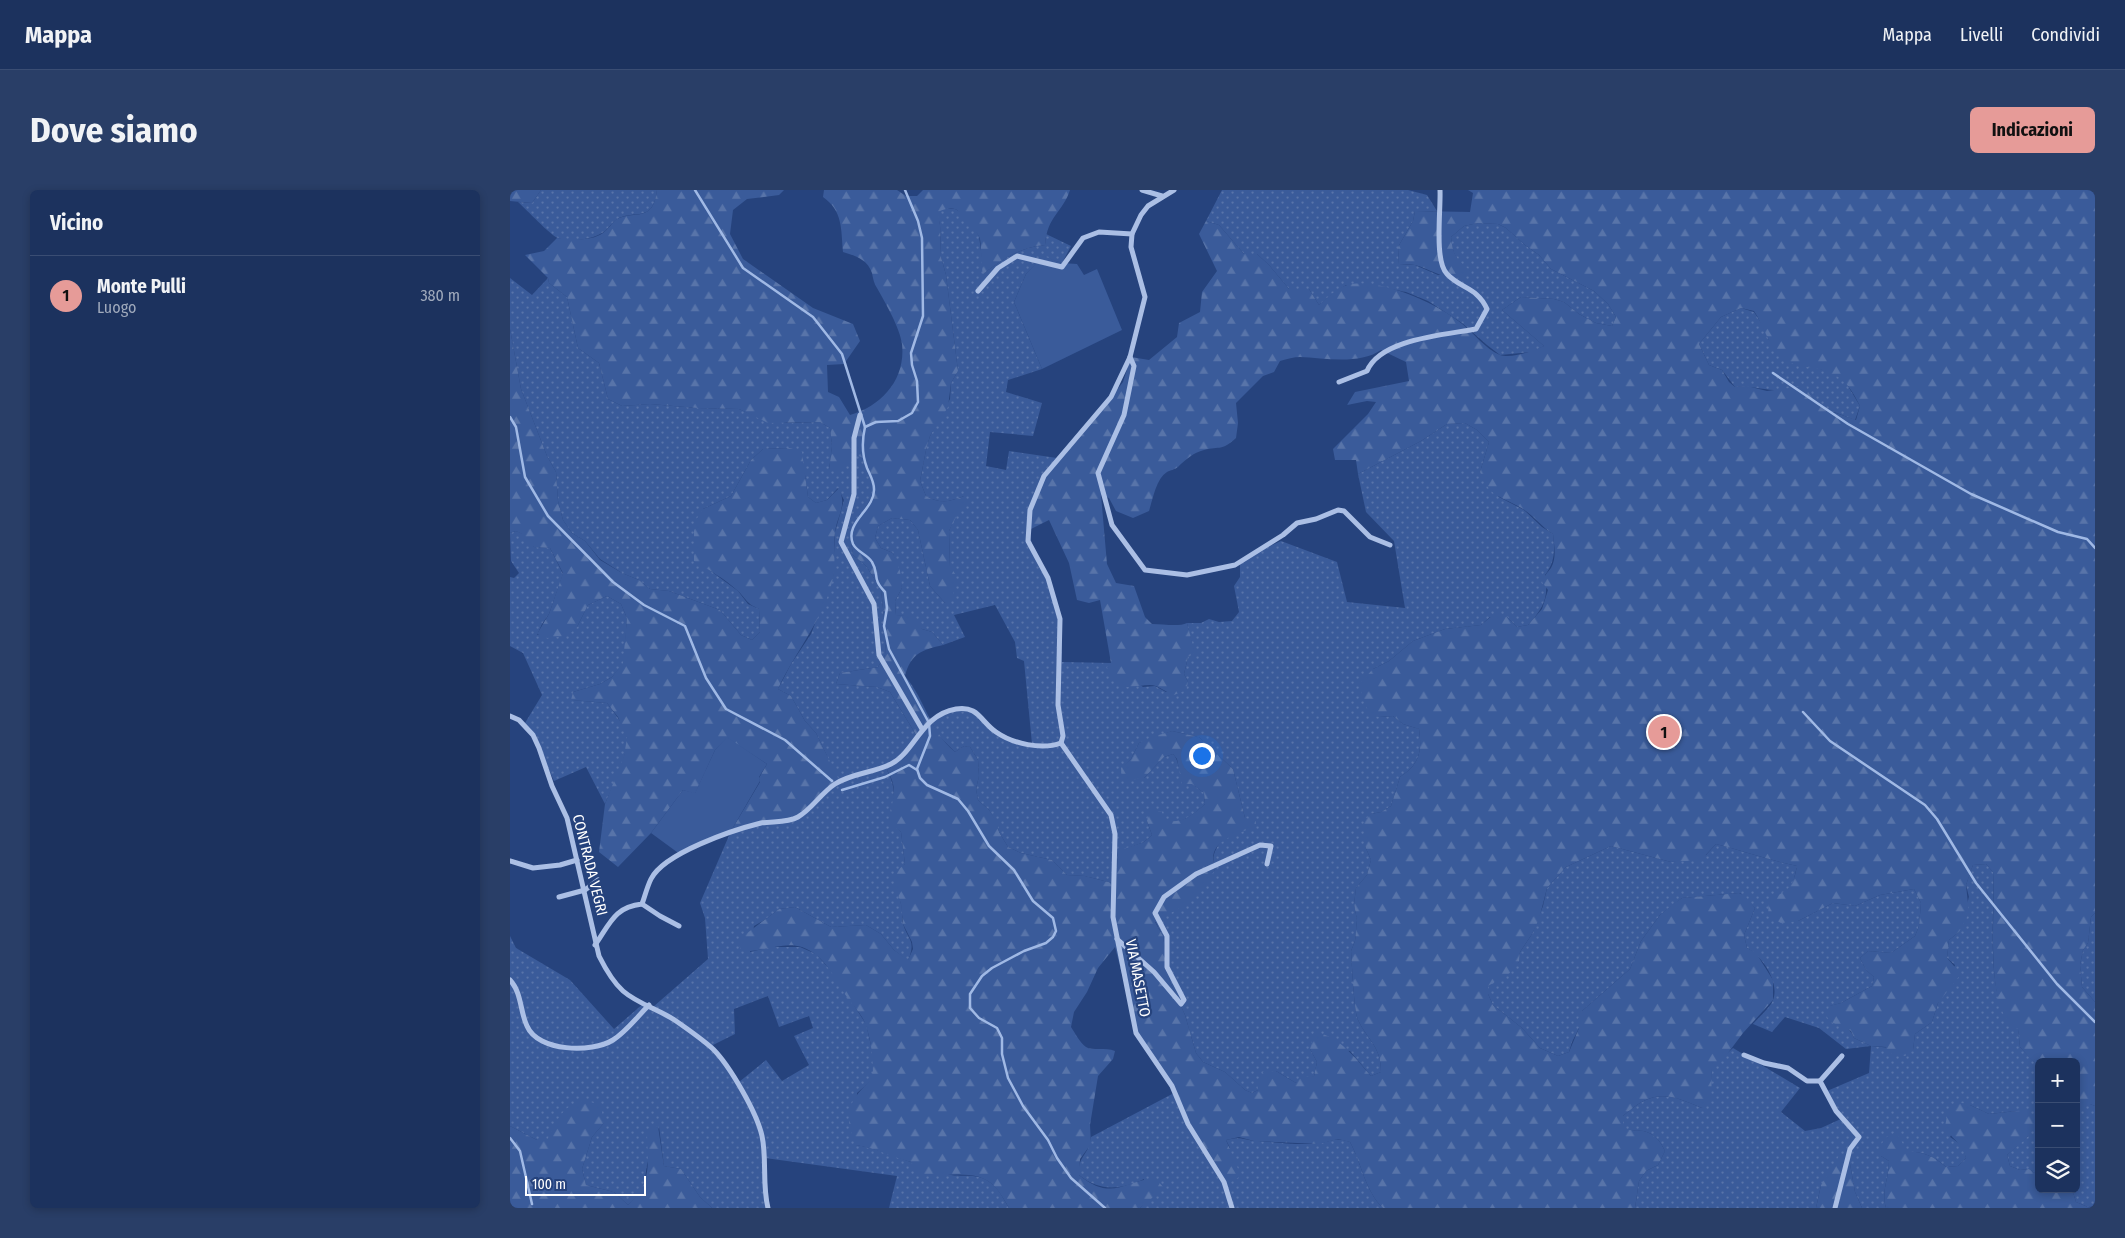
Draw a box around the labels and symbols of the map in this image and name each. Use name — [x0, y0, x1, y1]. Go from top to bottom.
pin: 1 — [1648, 713, 1680, 751]
your location — [1189, 743, 1215, 769]
street label: CONTRADA VEGRI — [569, 812, 611, 918]
street label: VIA MASETTO — [1122, 938, 1154, 1018]
scale bar — [525, 1173, 646, 1196]

